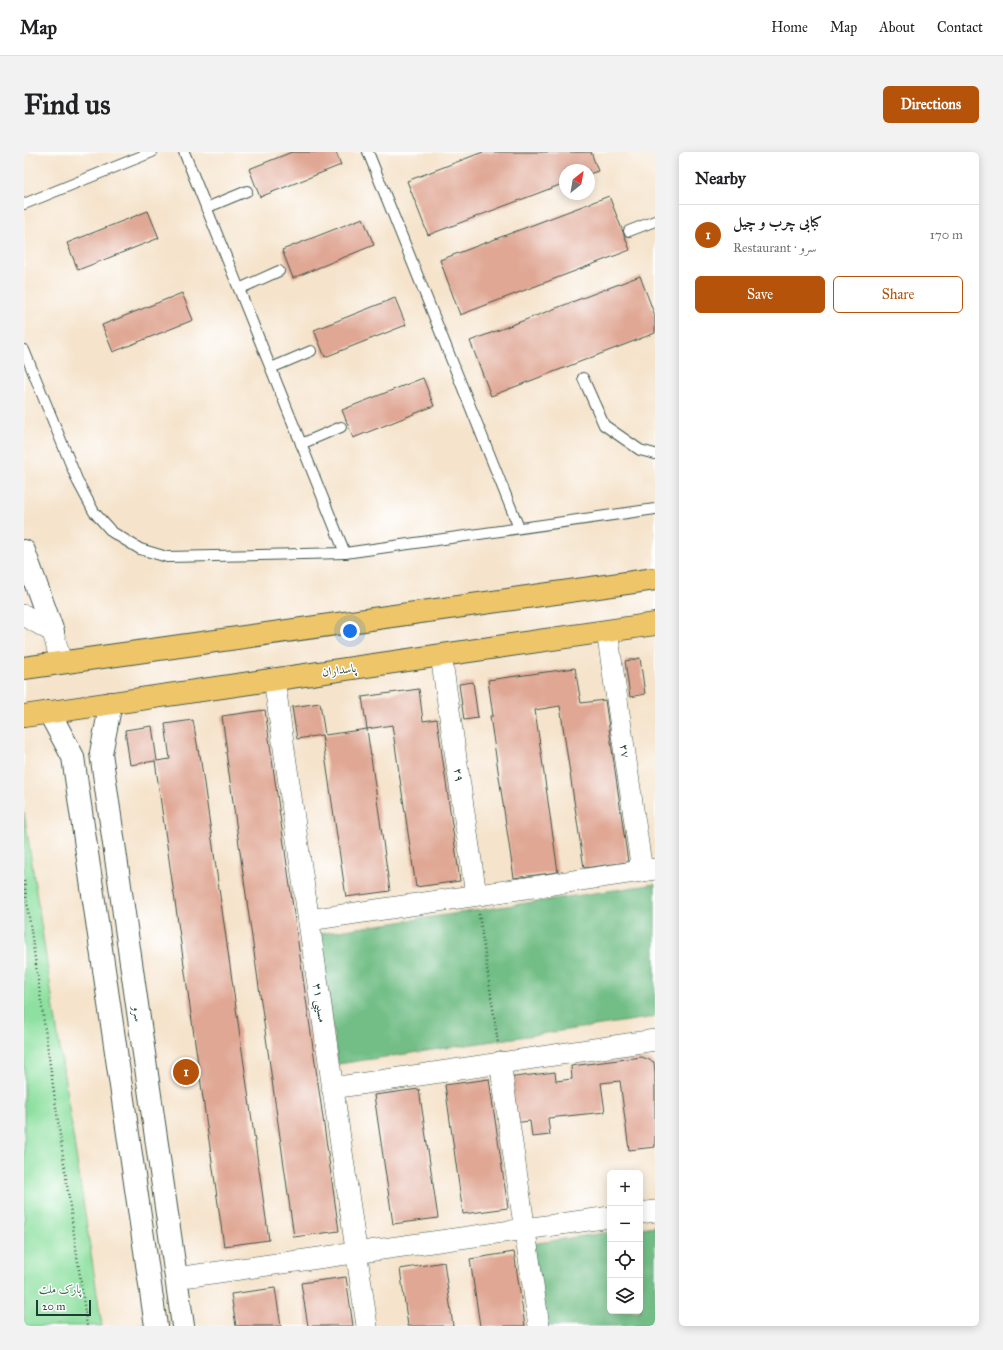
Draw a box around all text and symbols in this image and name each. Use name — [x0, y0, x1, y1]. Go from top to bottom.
text: Map — [20, 16, 57, 39]
text: Home — [771, 19, 808, 36]
text: Map — [830, 19, 857, 36]
text: About — [879, 19, 915, 36]
text: Contact — [937, 19, 983, 36]
button: Directions — [883, 86, 979, 123]
text: Find us — [24, 87, 110, 122]
north arrow — [559, 164, 595, 200]
text: Nearby — [695, 168, 746, 189]
text: کبابی چرب و چیل — [733, 213, 822, 231]
text: 1 — [705, 227, 711, 243]
text: 170 m — [930, 227, 963, 243]
text: Restaurant · سرو — [733, 240, 817, 256]
button: Save — [695, 276, 825, 313]
button: Share — [833, 276, 963, 313]
your location — [340, 621, 360, 641]
street label: پاسداران — [321, 661, 358, 681]
street label: ۲۷ — [617, 743, 633, 759]
street label: ۲۹ — [451, 767, 467, 783]
street label: ۳۱ مسیبی — [307, 982, 330, 1024]
street label: سرو — [129, 1003, 146, 1023]
pin: 1 — [173, 1057, 199, 1087]
map controls — [607, 1170, 643, 1314]
button: + — [607, 1170, 643, 1206]
button: − — [607, 1206, 643, 1242]
button: locate — [607, 1242, 643, 1278]
button: layers — [607, 1278, 643, 1314]
park label: پارک ملت — [39, 1282, 82, 1298]
scale bar — [36, 1298, 91, 1317]
text: 20 m — [42, 1300, 65, 1313]

